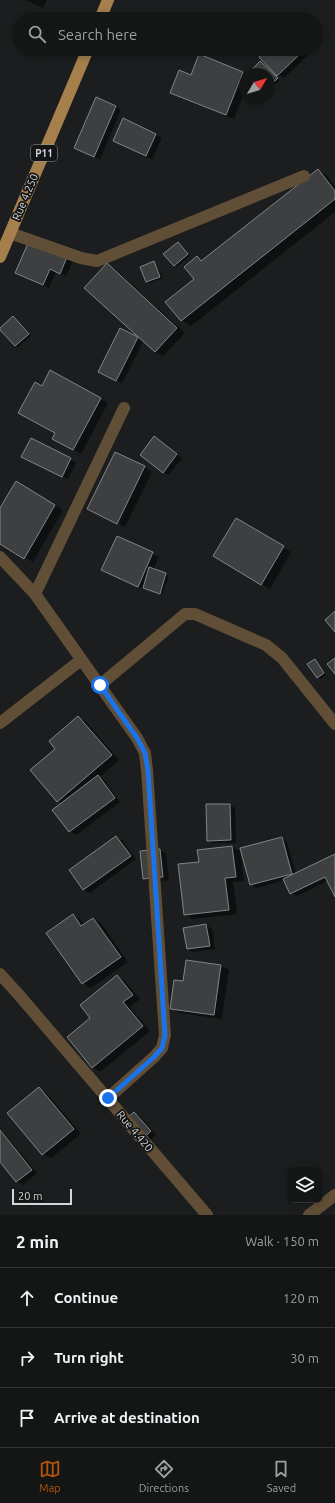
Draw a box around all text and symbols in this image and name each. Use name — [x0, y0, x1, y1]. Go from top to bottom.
search box — [12, 12, 323, 56]
icon: search — [26, 23, 48, 45]
text: Search here — [58, 26, 137, 43]
north arrow — [239, 68, 275, 104]
road number: P11 — [31, 145, 57, 161]
street label: Rue 4.250 — [10, 172, 40, 222]
route start — [91, 676, 109, 694]
route end — [99, 1089, 117, 1107]
street label: Rue 4.420 — [115, 1108, 155, 1154]
map controls — [287, 1167, 323, 1203]
button: layers — [287, 1167, 323, 1203]
scale bar — [12, 1187, 72, 1206]
text: 20 m — [18, 1190, 42, 1202]
text: 2 min — [16, 1232, 59, 1251]
text: Walk · 150 m — [245, 1234, 319, 1248]
icon: ahead — [16, 1287, 38, 1309]
text: Continue — [54, 1289, 118, 1306]
text: 120 m — [283, 1291, 319, 1305]
icon: right — [16, 1347, 38, 1369]
text: Turn right — [54, 1349, 124, 1366]
text: 30 m — [290, 1351, 319, 1365]
icon: arrive — [16, 1407, 38, 1429]
text: Arrive at destination — [54, 1409, 200, 1426]
tab: Map — [39, 1458, 61, 1494]
tab: Directions — [139, 1458, 189, 1494]
tab: Saved — [267, 1458, 296, 1494]

